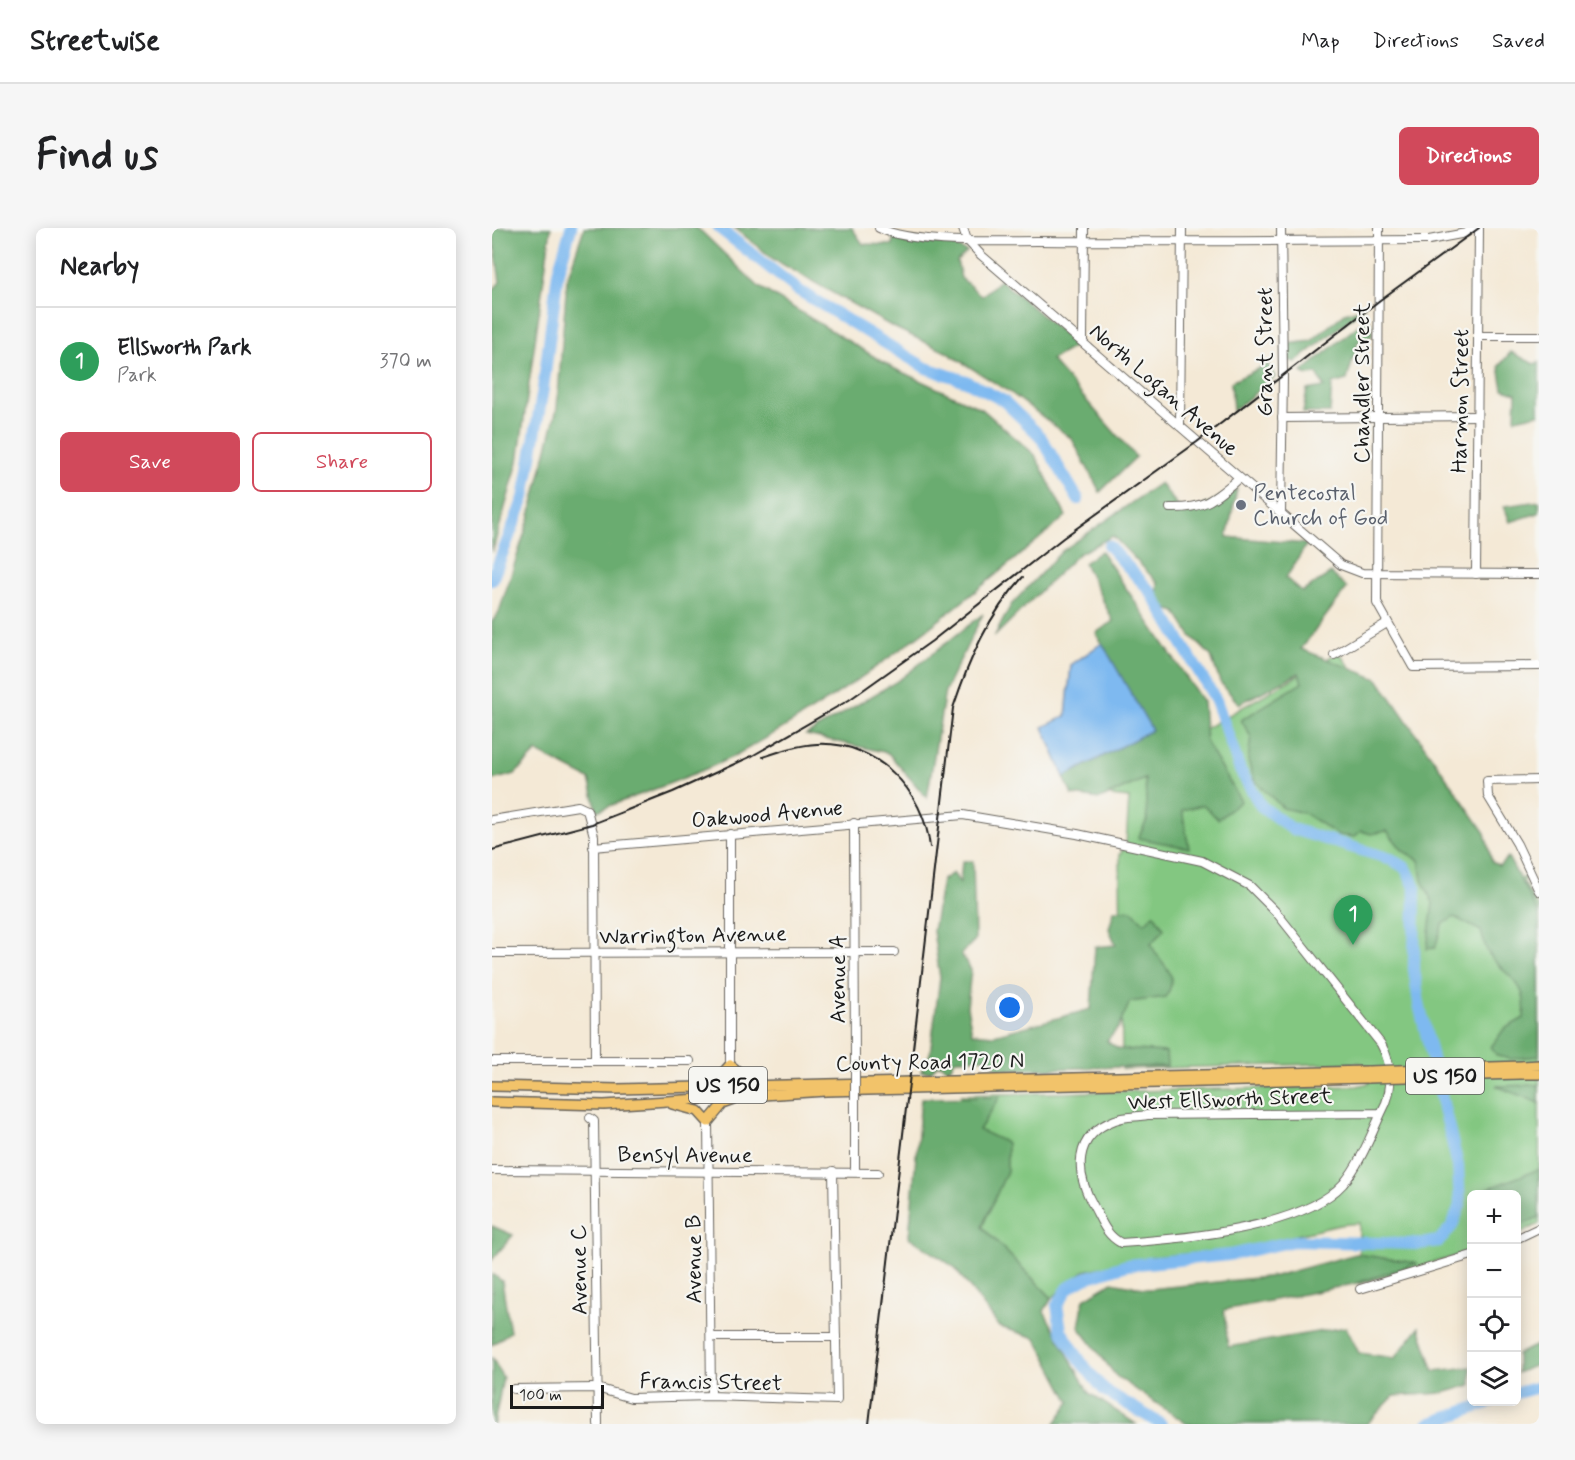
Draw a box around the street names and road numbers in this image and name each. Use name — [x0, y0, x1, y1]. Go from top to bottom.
street label: Grant Street — [1252, 287, 1280, 417]
street label: Chandler Street — [1349, 302, 1377, 463]
street label: North Logan Avenue — [1081, 318, 1244, 465]
street label: Harmon Street — [1446, 329, 1476, 473]
street label: Oakwood Avenue — [690, 794, 844, 836]
street label: Warrington Avenue — [599, 920, 787, 955]
street label: Avenue A — [825, 935, 853, 1023]
street label: County Road 1720 N — [835, 1047, 1025, 1079]
road number: US 150 — [1406, 1058, 1484, 1094]
road number: US 150 — [689, 1067, 767, 1103]
street label: West Ellsworth Street — [1127, 1082, 1333, 1118]
street label: Bensyl Avenue — [617, 1142, 753, 1170]
street label: Avenue B — [681, 1215, 709, 1303]
street label: Avenue C — [565, 1224, 595, 1315]
street label: Francis Street — [639, 1368, 783, 1398]

